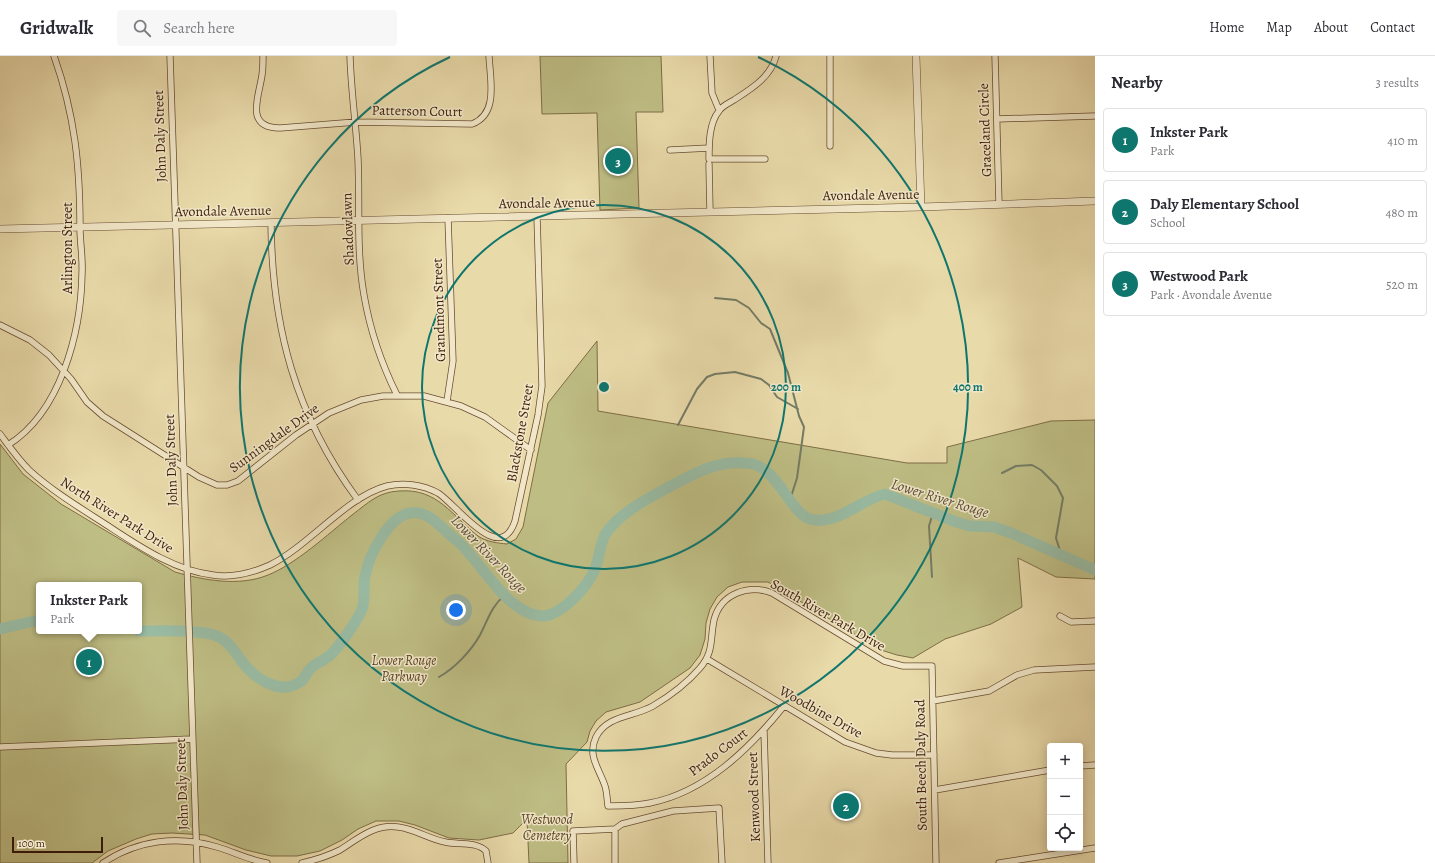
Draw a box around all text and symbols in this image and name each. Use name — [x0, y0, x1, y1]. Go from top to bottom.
search box — [117, 10, 397, 46]
text: Gridwalk — [20, 15, 93, 41]
icon: search — [131, 17, 153, 39]
text: Search here — [163, 18, 235, 38]
text: Home — [1209, 18, 1244, 37]
text: Map — [1266, 18, 1292, 37]
text: About — [1314, 18, 1348, 37]
text: Contact — [1370, 18, 1415, 37]
text: Nearby — [1111, 71, 1162, 94]
text: 3 results — [1375, 74, 1419, 91]
street label: Graceland Circle — [974, 83, 996, 177]
street label: John Daly Street — [149, 89, 171, 182]
street label: Patterson Court — [371, 101, 463, 121]
text: Inkster Park — [1150, 122, 1228, 142]
text: 1 — [1123, 132, 1127, 149]
text: 410 m — [1387, 132, 1418, 149]
text: Park — [1150, 142, 1174, 159]
pin: 3 — [605, 146, 631, 176]
street label: Avondale Avenue — [821, 185, 920, 205]
street label: Shadowlawn — [337, 192, 359, 266]
street label: Avondale Avenue — [497, 193, 596, 213]
text: Daly Elementary School — [1150, 194, 1299, 214]
street label: Avondale Avenue — [173, 201, 272, 221]
street label: Arlington Street — [58, 202, 77, 295]
text: 2 — [1122, 204, 1128, 221]
text: 480 m — [1385, 204, 1418, 221]
text: School — [1150, 214, 1185, 231]
street label: Grandmont Street — [428, 257, 450, 362]
text: Westwood Park — [1150, 266, 1248, 286]
text: 3 — [1122, 276, 1128, 293]
text: 520 m — [1386, 276, 1418, 293]
text: Park · Avondale Avenue — [1150, 286, 1272, 303]
text: 200 m — [771, 379, 801, 395]
text: 400 m — [953, 379, 983, 395]
centre of rings — [597, 380, 611, 394]
street label: Blackstone Street — [502, 382, 538, 484]
street label: Sunningdale Drive — [225, 399, 323, 477]
street label: John Daly Street — [160, 413, 182, 506]
street label: North River Park Drive — [57, 472, 177, 558]
water label: Lower River Rouge — [889, 474, 992, 523]
water label: Lower River Rouge — [447, 511, 532, 598]
street label: South River Park Drive — [767, 574, 889, 656]
popup — [36, 582, 142, 634]
text: Inkster Park — [50, 590, 128, 610]
your location — [446, 600, 466, 620]
text: Park — [50, 610, 75, 627]
pin: 1 — [76, 647, 102, 677]
park label: Lower Rouge Parkway — [372, 651, 436, 686]
street label: Woodbine Drive — [775, 681, 866, 743]
street label: South Beech Daly Road — [910, 699, 932, 831]
street label: Prado Court — [684, 723, 752, 781]
street label: John Daly Street — [171, 737, 193, 830]
map controls — [1047, 743, 1083, 851]
button: + — [1047, 743, 1083, 779]
street label: Kenwood Street — [743, 751, 765, 842]
button: − — [1047, 779, 1083, 815]
pin: 2 — [833, 791, 859, 821]
park label: Westwood Cemetery — [521, 810, 573, 845]
button: locate — [1047, 815, 1083, 851]
scale bar — [12, 835, 103, 854]
text: 100 m — [18, 836, 45, 851]

